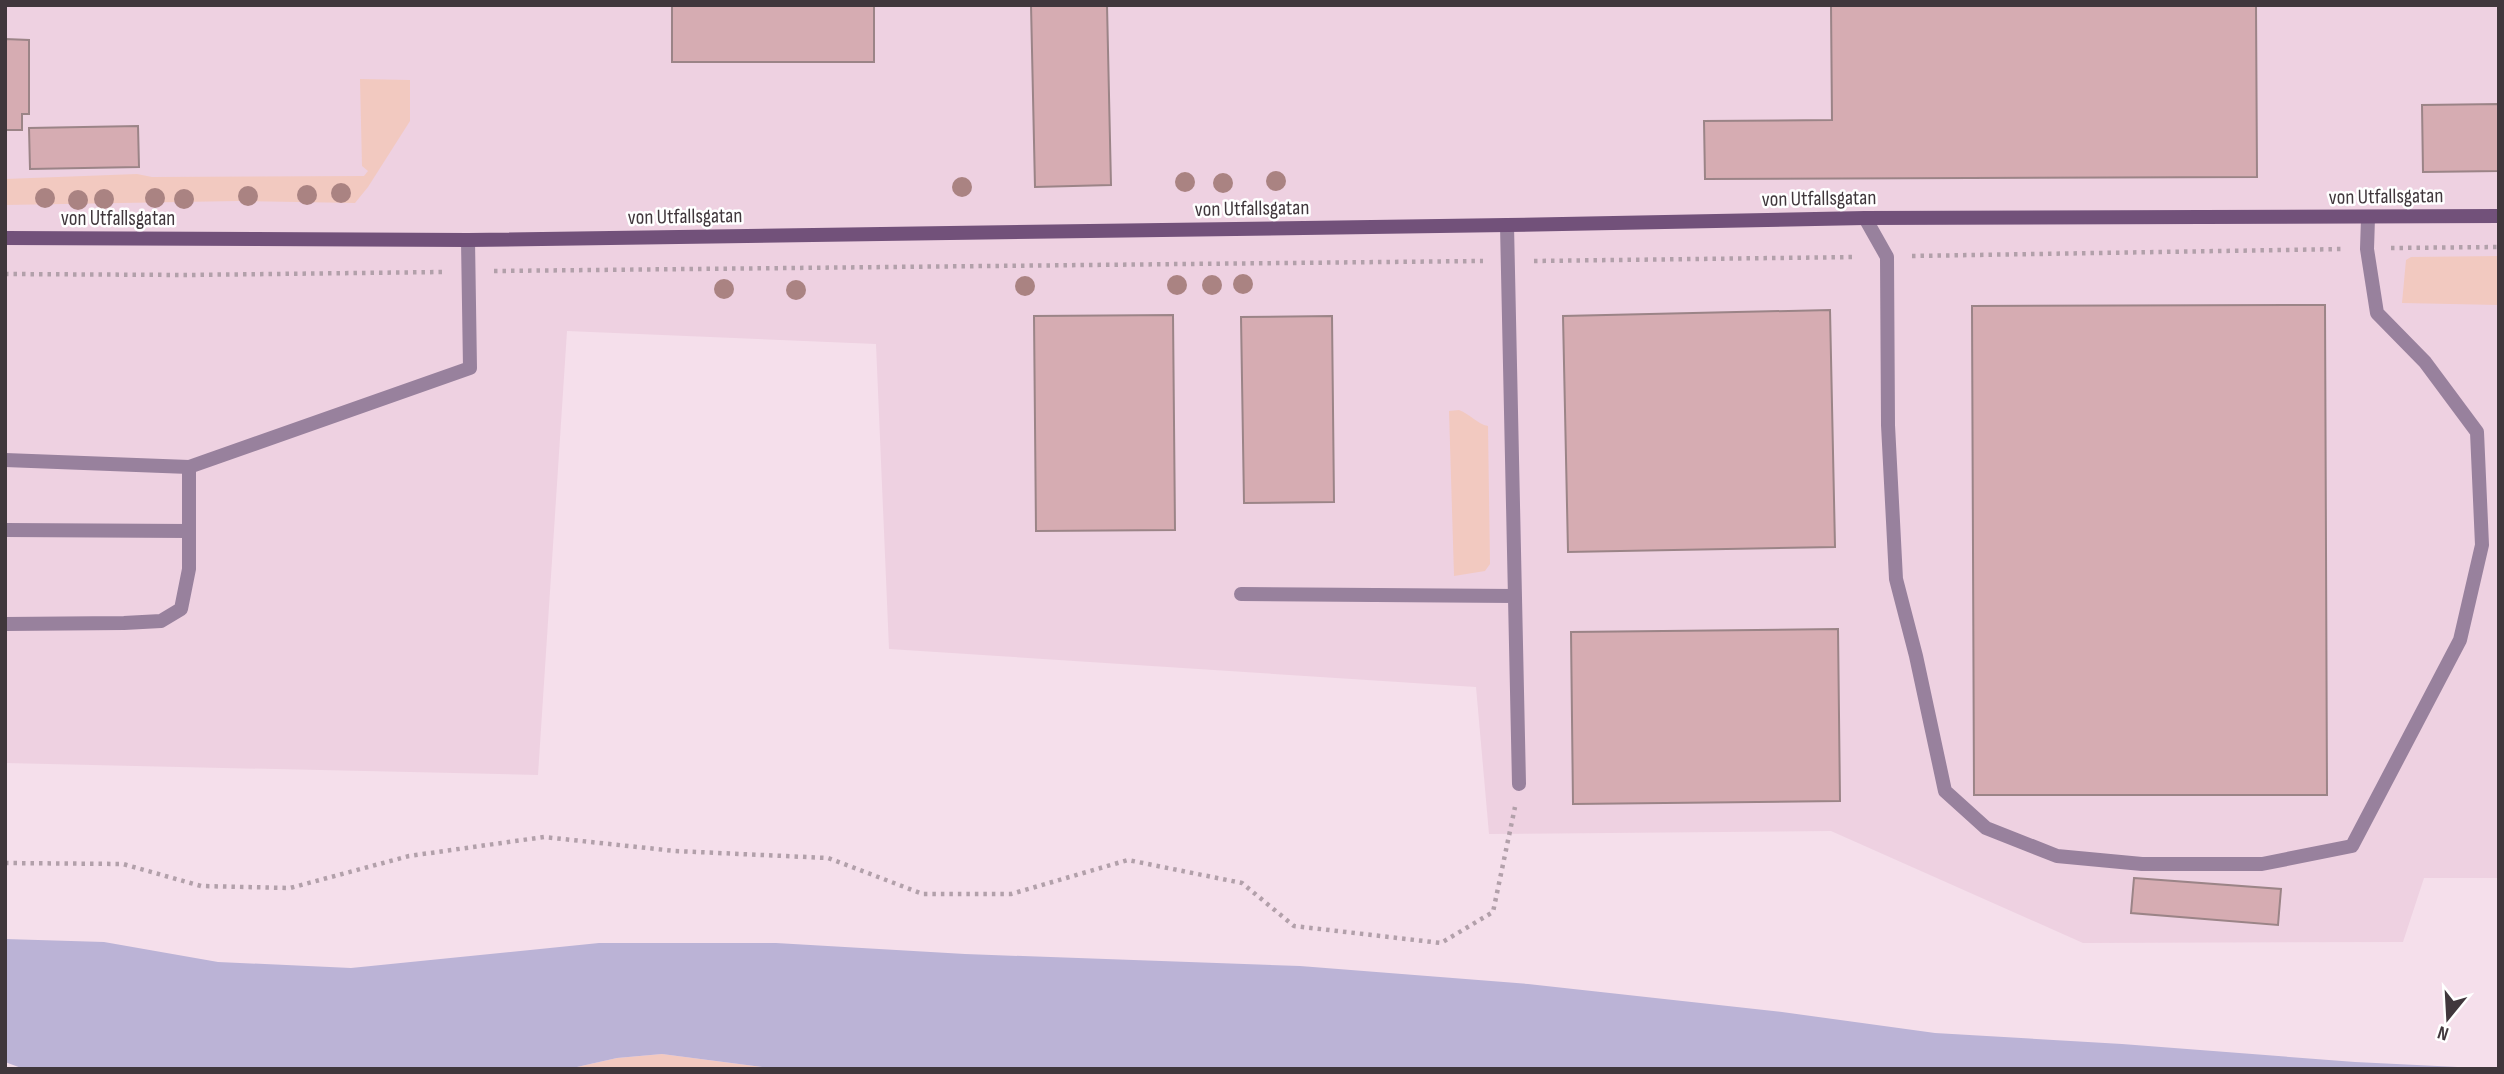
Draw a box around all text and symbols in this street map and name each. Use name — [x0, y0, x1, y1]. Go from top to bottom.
street label: von Utfallsgatan — [2329, 183, 2443, 210]
street label: von Utfallsgatan — [1762, 185, 1876, 212]
street label: von Utfallsgatan — [1195, 195, 1309, 222]
street label: von Utfallsgatan — [628, 203, 742, 230]
street label: von Utfallsgatan — [61, 206, 175, 231]
north arrow — [2413, 983, 2483, 1053]
text: N — [2435, 1020, 2452, 1045]

